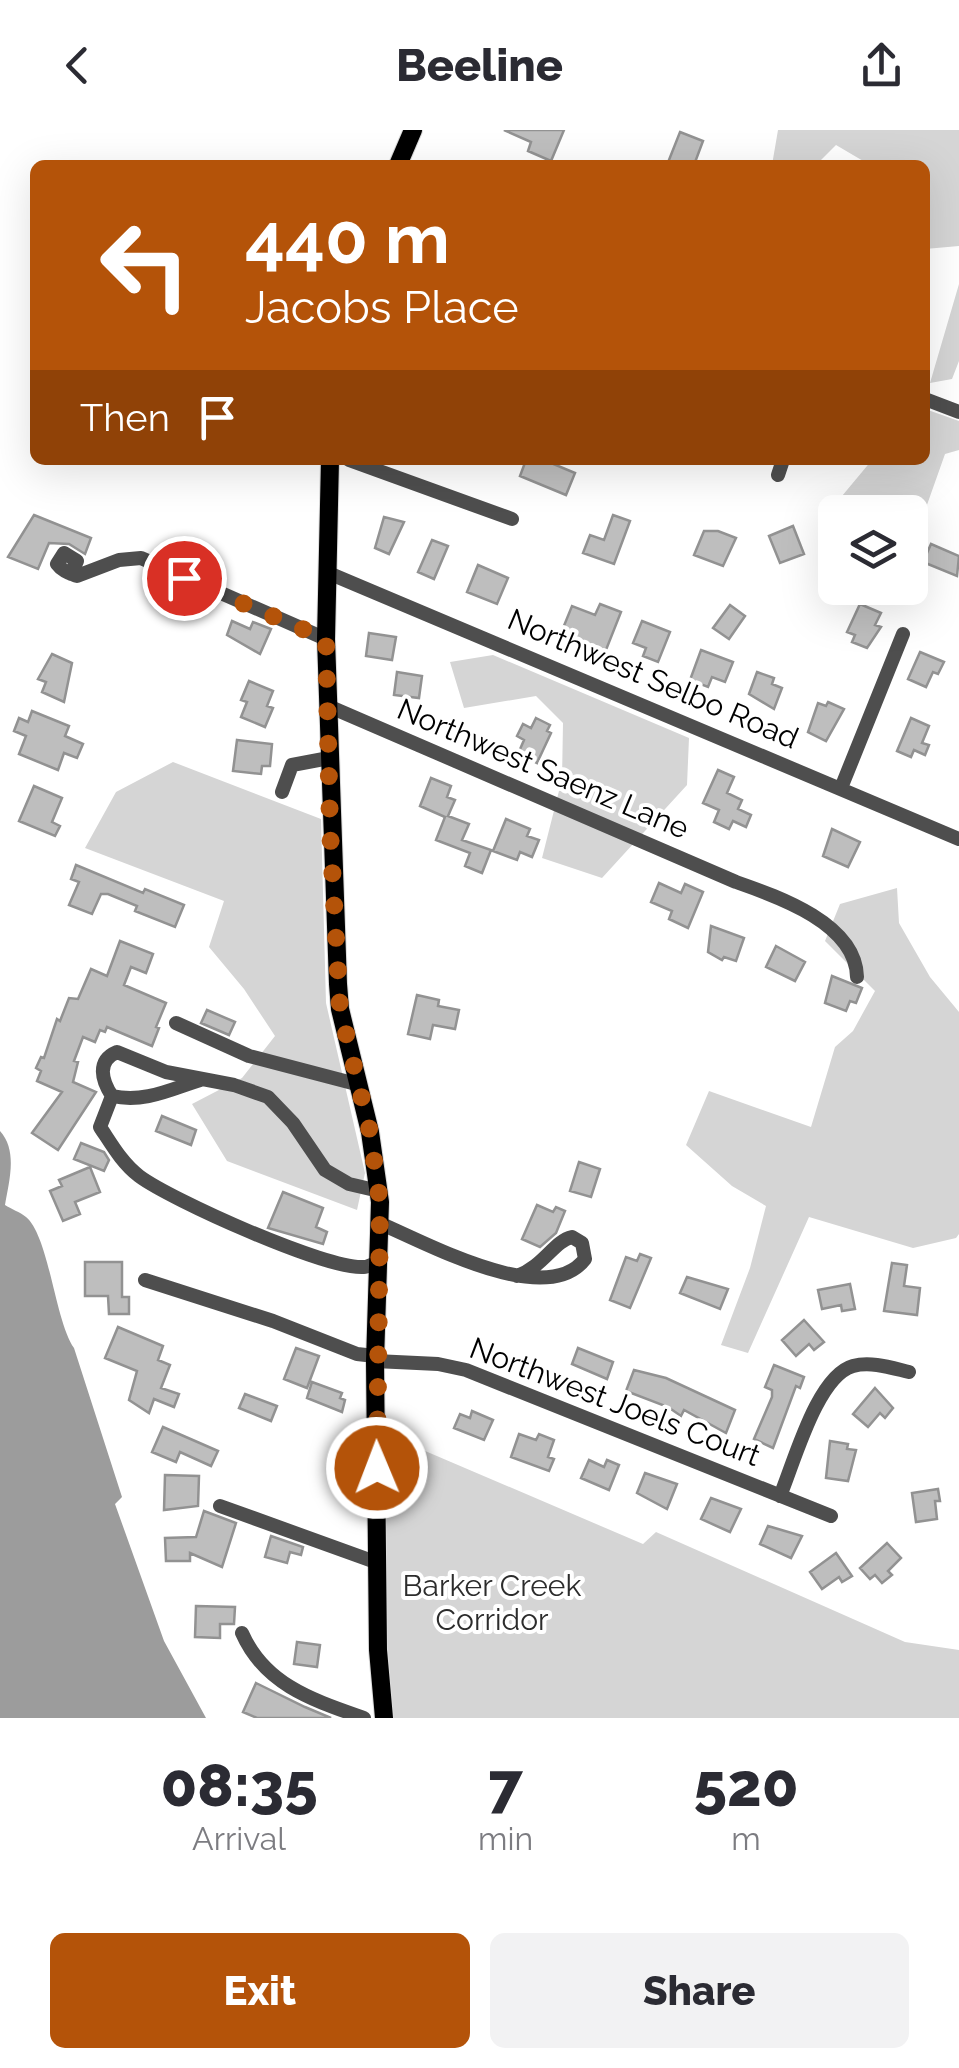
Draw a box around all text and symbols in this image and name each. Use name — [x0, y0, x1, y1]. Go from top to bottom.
icon: back — [50, 38, 105, 93]
icon: share — [854, 38, 909, 93]
text: Beeline — [396, 39, 563, 92]
text: 440 m — [245, 197, 450, 279]
icon: left — [80, 200, 210, 330]
text: Jacobs Place — [245, 281, 519, 334]
icon: arrive — [190, 390, 245, 445]
text: Then — [80, 395, 170, 440]
map controls — [818, 495, 928, 605]
button: layers — [818, 495, 928, 605]
pin — [142, 536, 227, 621]
icon: arrive — [157, 551, 212, 606]
street label: Northwest Selbo Road — [503, 601, 804, 756]
street label: Northwest Saenz Lane — [392, 691, 694, 846]
street label: Northwest Joels Court — [465, 1330, 765, 1473]
position arrow — [325, 1416, 429, 1520]
park label: Barker Creek Corridor — [403, 1568, 581, 1637]
text: 08:35 — [160, 1750, 318, 1820]
text: 7 — [488, 1750, 523, 1820]
text: 520 — [694, 1750, 799, 1820]
text: Arrival — [192, 1820, 286, 1857]
text: min — [478, 1820, 533, 1857]
text: m — [731, 1820, 761, 1857]
button: Exit — [50, 1933, 470, 2048]
button: Share — [490, 1933, 909, 2048]

